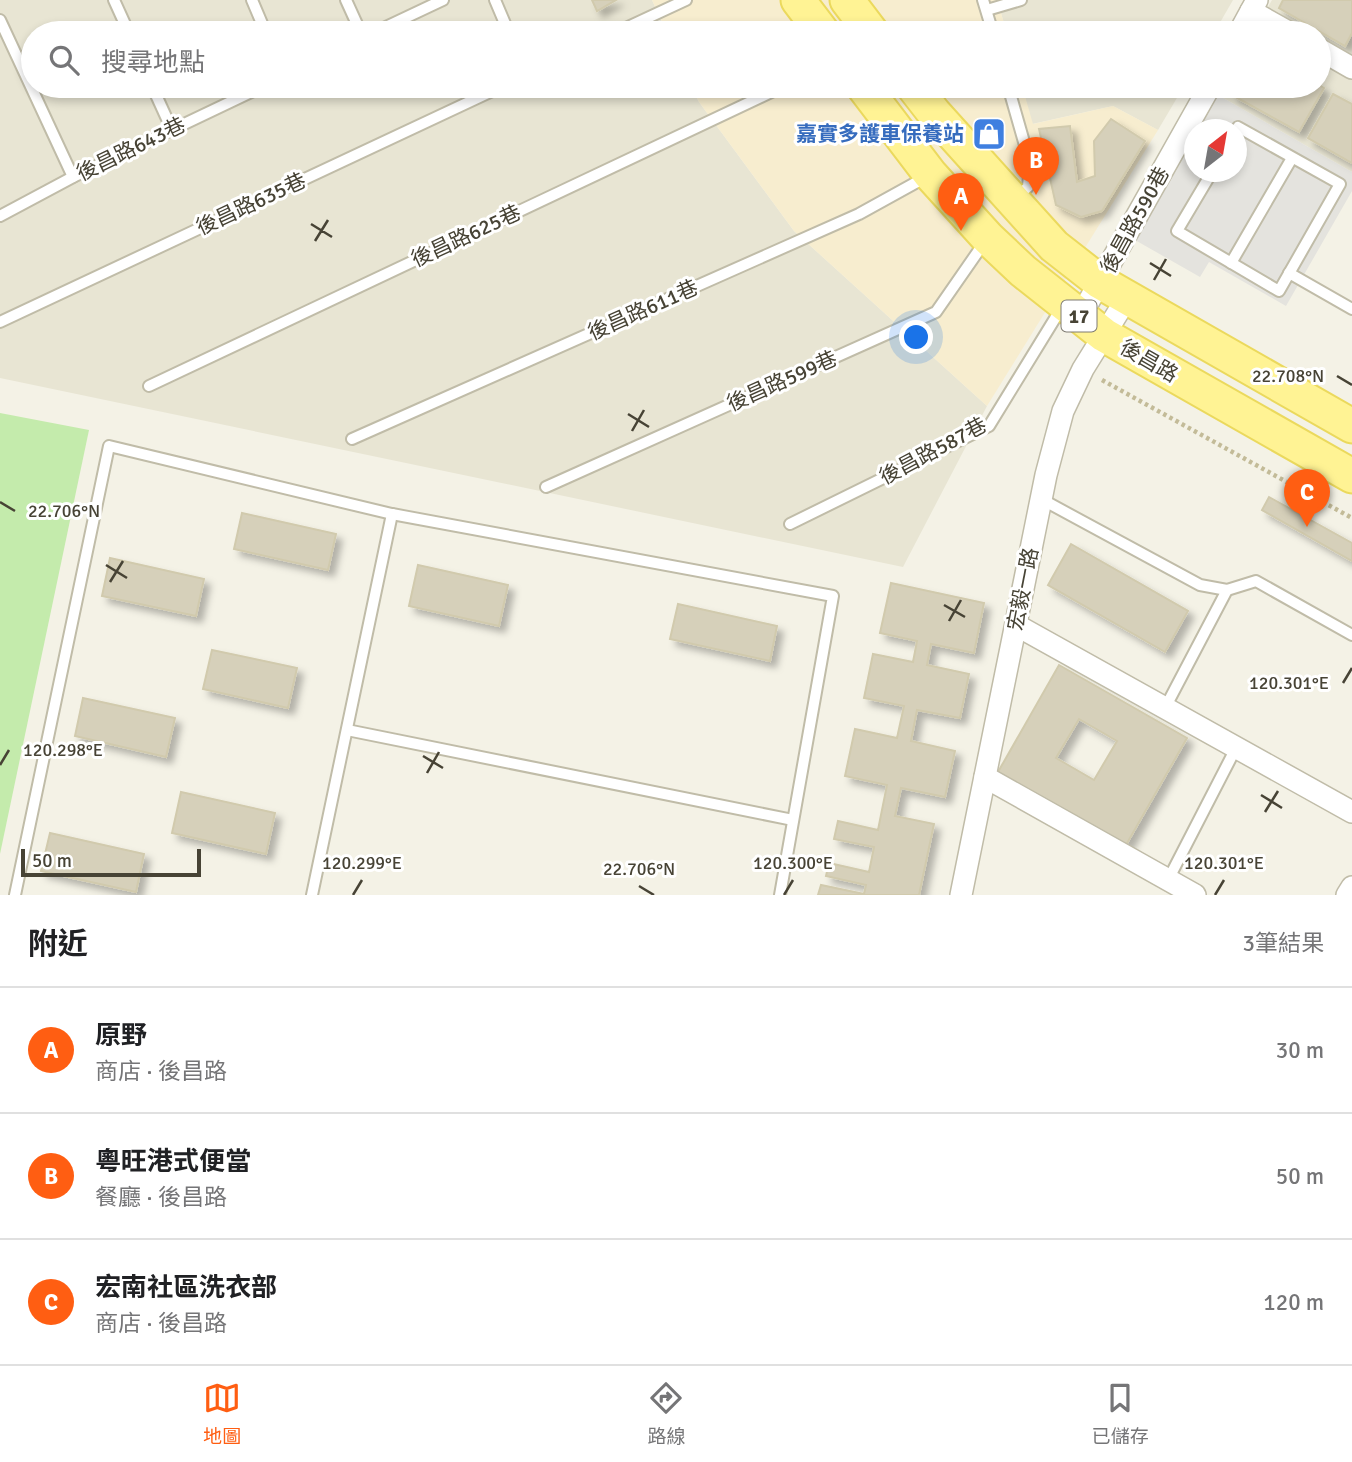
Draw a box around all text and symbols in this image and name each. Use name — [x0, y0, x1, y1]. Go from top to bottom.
search box — [21, 21, 1331, 98]
icon: search — [45, 41, 83, 79]
text: 搜尋地點 — [101, 47, 205, 79]
street label: 後昌路643巷 — [72, 111, 190, 187]
shop icon: 嘉實多護車保養站 — [970, 115, 1008, 153]
north arrow — [1184, 119, 1247, 182]
place label: 嘉實多護車保養站 — [796, 121, 964, 147]
pin: B — [1013, 137, 1059, 195]
street label: 後昌路590巷 — [1095, 162, 1175, 278]
street label: 後昌路635巷 — [192, 167, 310, 241]
pin: A — [938, 173, 984, 231]
street label: 後昌路625巷 — [407, 199, 525, 273]
street label: 後昌路611巷 — [584, 274, 702, 346]
road number: 17 — [1062, 300, 1096, 332]
your location — [899, 320, 933, 354]
street label: 後昌路 — [1115, 334, 1183, 388]
street label: 後昌路599巷 — [723, 345, 841, 417]
text: 22.708°N — [1252, 365, 1324, 387]
street label: 後昌路587巷 — [875, 412, 991, 490]
pin: C — [1284, 469, 1330, 527]
text: 22.706°N — [28, 500, 100, 522]
street label: 宏毅一路 — [1002, 545, 1044, 633]
text: 120.301°E — [1249, 672, 1329, 694]
text: 120.298°E — [23, 739, 103, 761]
scale bar — [21, 846, 201, 878]
text: 50 m — [32, 849, 72, 873]
text: 120.299°E — [322, 852, 402, 874]
text: 120.300°E — [753, 852, 833, 874]
text: 120.301°E — [1184, 852, 1264, 874]
text: 22.706°N — [603, 858, 675, 880]
text: 附近 — [28, 926, 88, 963]
text: 3筆結果 — [1243, 929, 1324, 958]
text: 原野 — [95, 1020, 147, 1052]
text: A — [44, 1036, 58, 1065]
text: 30 m — [1276, 1036, 1324, 1065]
text: 商店 · 後昌路 — [95, 1057, 227, 1086]
text: 粵旺港式便當 — [95, 1146, 251, 1178]
text: B — [44, 1162, 58, 1191]
text: 50 m — [1276, 1162, 1324, 1191]
text: 餐廳 · 後昌路 — [95, 1183, 227, 1212]
text: 宏南社區洗衣部 — [95, 1272, 277, 1304]
text: C — [44, 1288, 58, 1317]
text: 120 m — [1263, 1288, 1324, 1317]
text: 商店 · 後昌路 — [95, 1309, 227, 1338]
tab: 地圖 — [203, 1379, 241, 1449]
tab: 路線 — [647, 1379, 686, 1449]
tab: 已儲存 — [1092, 1379, 1149, 1449]

